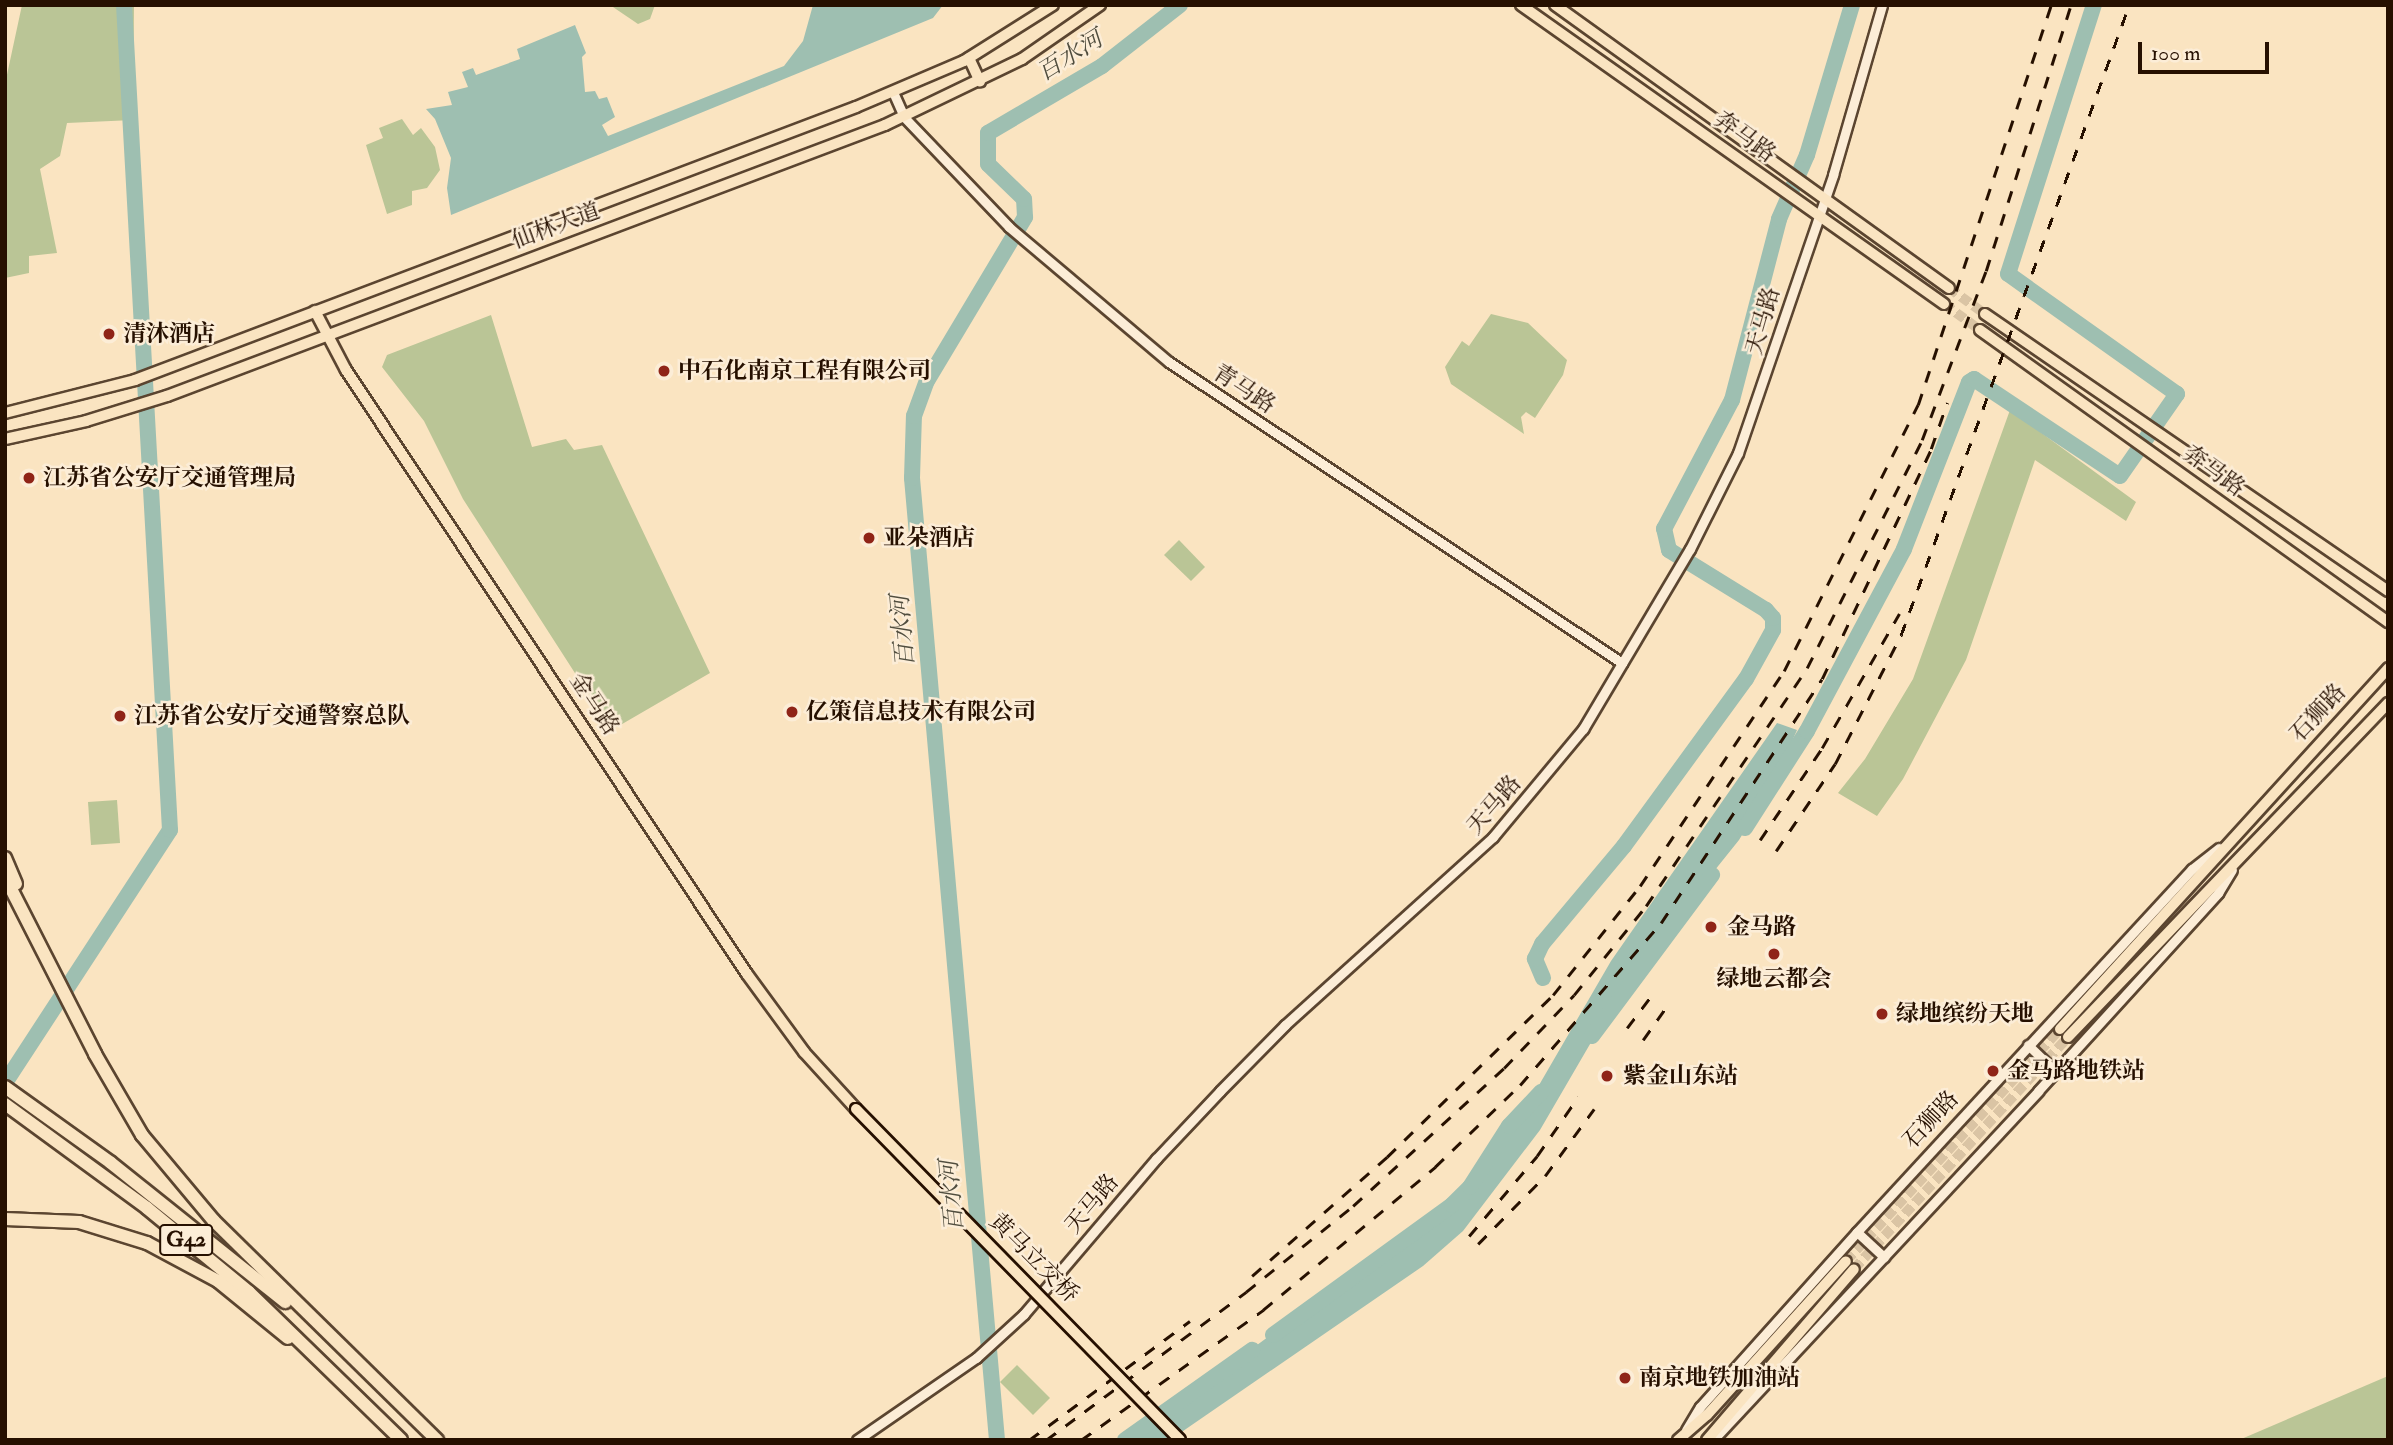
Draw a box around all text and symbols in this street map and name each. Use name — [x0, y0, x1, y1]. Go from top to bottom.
water label: 百水河 — [1032, 25, 1108, 87]
scale bar — [2141, 28, 2272, 72]
text: 100 m — [2151, 40, 2201, 67]
street label: 奔马路 — [1709, 106, 1781, 168]
street label: 仙林大道 — [508, 197, 604, 255]
street label: 天马路 — [1740, 284, 1786, 358]
place label: 清沐酒店 — [123, 320, 215, 348]
marker: 清沐酒店 — [101, 326, 117, 342]
place label: 中石化南京工程有限公司 — [678, 357, 931, 385]
street label: 青马路 — [1208, 359, 1280, 419]
marker: 中石化南京工程有限公司 — [656, 363, 672, 379]
street label: 奔马路 — [2178, 440, 2250, 502]
place label: 江苏省公安厅交通管理局 — [43, 464, 296, 492]
marker: 江苏省公安厅交通管理局 — [21, 470, 37, 486]
place label: 亚朵酒店 — [883, 524, 975, 552]
marker: 亚朵酒店 — [861, 530, 877, 546]
water label: 百水河 — [886, 594, 920, 668]
street label: 金马路 — [563, 668, 625, 740]
street label: 石狮路 — [2284, 678, 2352, 748]
place label: 亿策信息技术有限公司 — [806, 698, 1036, 726]
place label: 江苏省公安厅交通警察总队 — [134, 702, 410, 730]
marker: 亿策信息技术有限公司 — [784, 704, 800, 720]
marker: 江苏省公安厅交通警察总队 — [112, 708, 128, 724]
street label: 天马路 — [1461, 770, 1527, 840]
place label: 金马路 — [1727, 913, 1796, 941]
marker: 金马路 — [1701, 917, 1721, 937]
marker: 绿地云都会 — [1766, 946, 1782, 962]
place label: 绿地云都会 — [1717, 965, 1831, 993]
place label: 绿地缤纷天地 — [1896, 1000, 2034, 1028]
marker: 绿地缤纷天地 — [1874, 1006, 1890, 1022]
place label: 金马路地铁站 — [2007, 1057, 2145, 1085]
place label: 紫金山东站 — [1623, 1062, 1738, 1090]
marker: 金马路地铁站 — [1985, 1063, 2001, 1079]
marker: 紫金山东站 — [1597, 1066, 1617, 1086]
street label: 石狮路 — [1897, 1085, 1965, 1155]
water label: 百水河 — [935, 1159, 969, 1233]
street label: 天马路 — [1059, 1169, 1125, 1239]
street label: 黄马立交桥 — [984, 1208, 1084, 1308]
road number: G42 — [158, 1222, 214, 1258]
place label: 南京地铁加油站 — [1639, 1364, 1800, 1392]
marker: 南京地铁加油站 — [1617, 1370, 1633, 1386]

